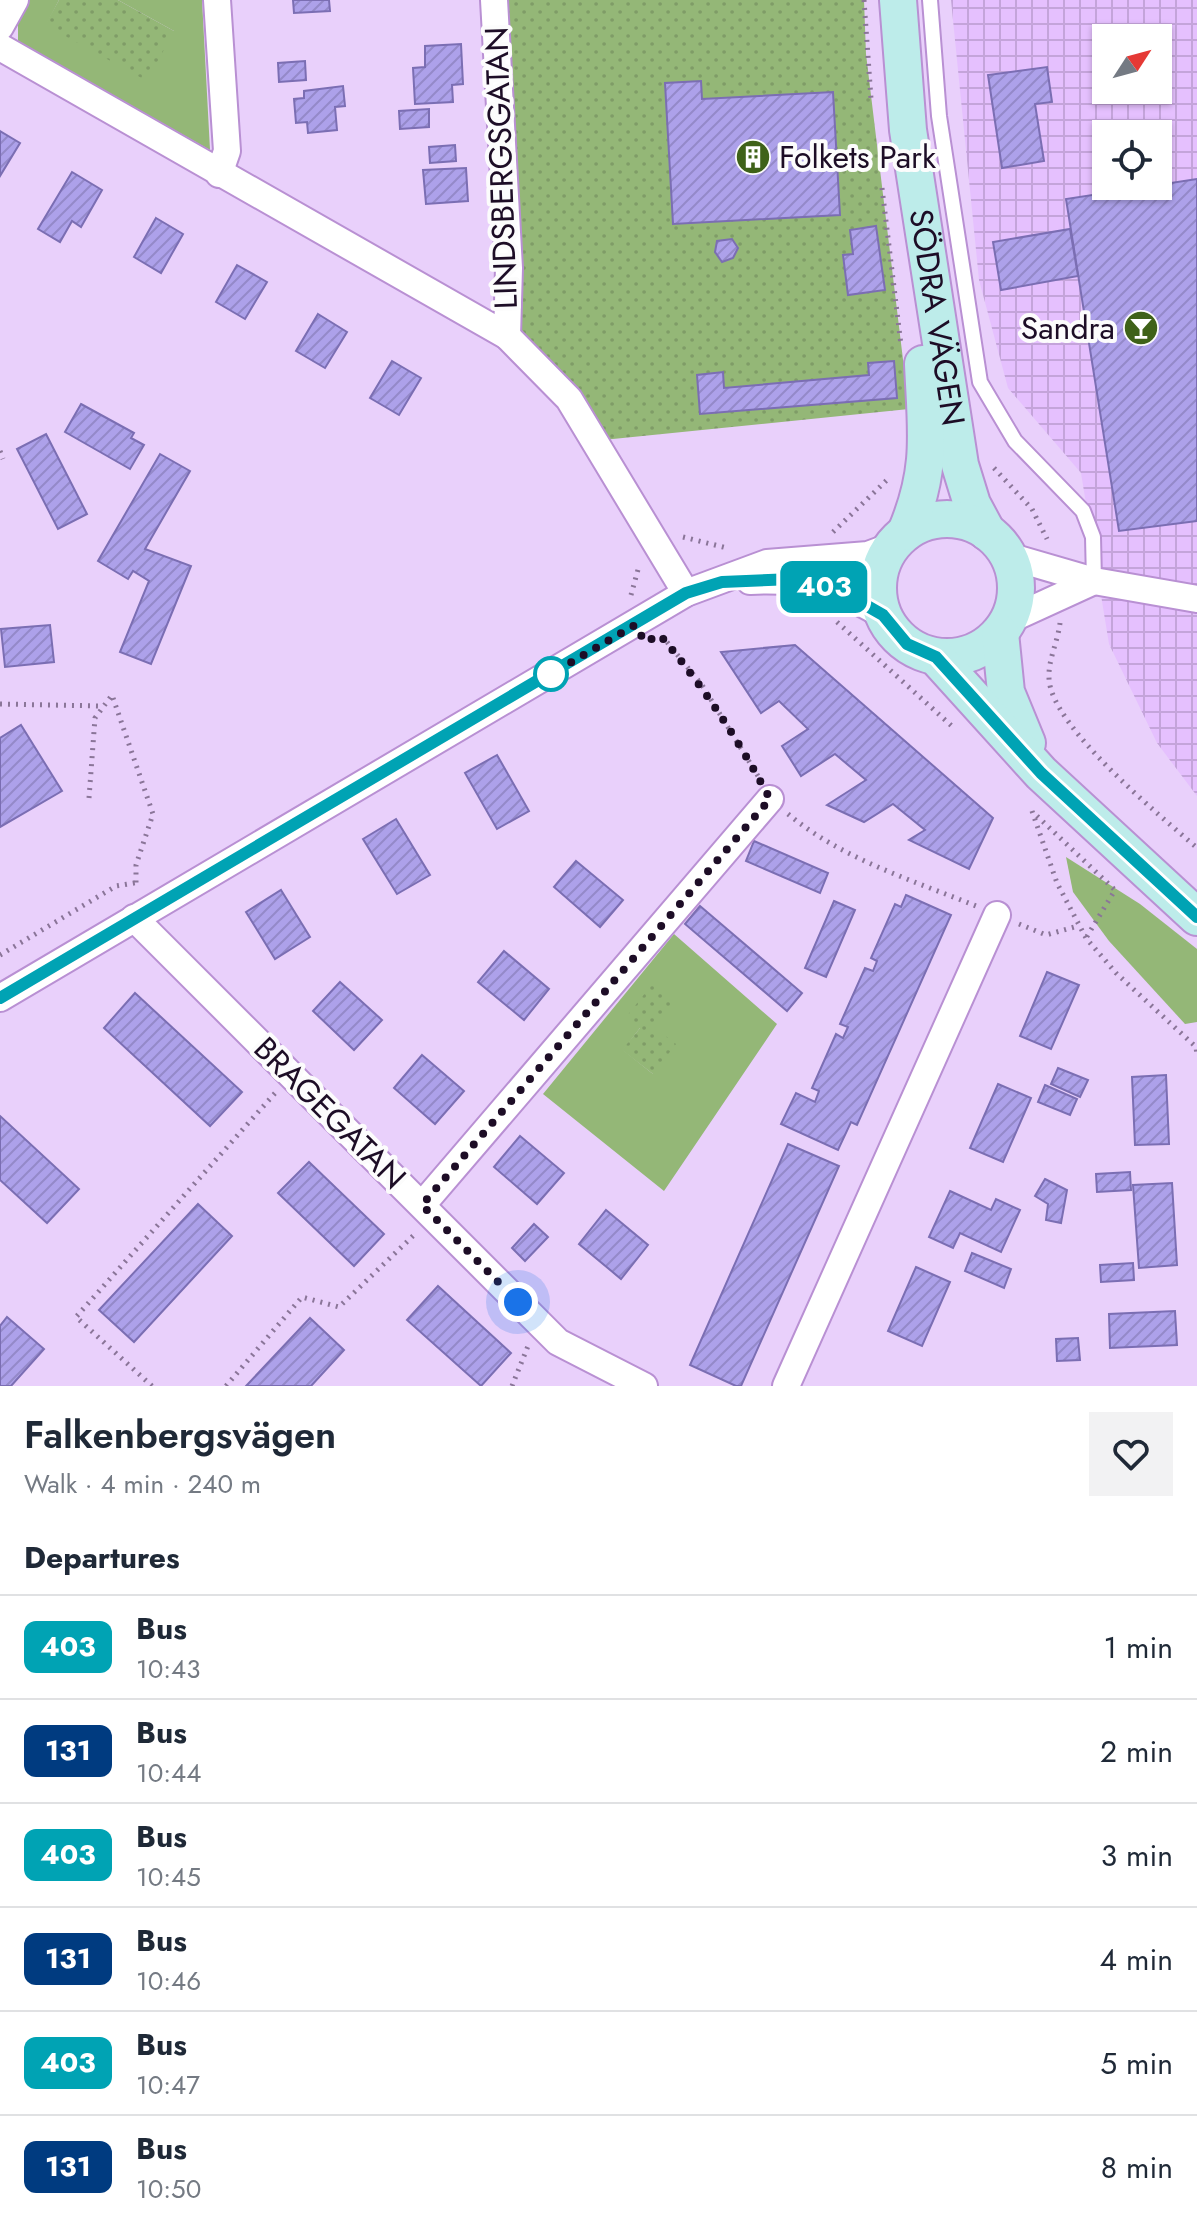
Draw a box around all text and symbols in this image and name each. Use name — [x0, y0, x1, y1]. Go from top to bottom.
north arrow — [1092, 24, 1172, 104]
map controls — [1092, 24, 1172, 200]
street label: LINDSBERGSGATAN — [473, 26, 529, 310]
button: locate — [1092, 120, 1172, 200]
place label: Folkets Park — [779, 134, 937, 180]
building icon: Folkets Park — [734, 138, 772, 176]
street label: SÖDRA VÄGEN — [898, 206, 977, 429]
place label: Sandra — [1021, 305, 1115, 351]
bar icon: Sandra — [1122, 309, 1160, 347]
line badge: 403 — [778, 561, 870, 613]
text: 403 — [796, 566, 852, 607]
unlabelled marker — [534, 657, 568, 691]
street label: BRAGEGATAN — [243, 1026, 417, 1200]
your location — [498, 1282, 538, 1322]
text: Falkenbergsvägen — [24, 1407, 336, 1462]
button: heart — [1089, 1412, 1173, 1496]
text: Walk · 4 min · 240 m — [24, 1465, 261, 1503]
text: Departures — [24, 1536, 180, 1579]
text: Bus — [136, 1607, 187, 1650]
text: 403 — [40, 1626, 96, 1667]
text: 1 min — [1104, 1626, 1173, 1669]
text: 10:43 — [136, 1650, 200, 1688]
text: Bus — [136, 1711, 187, 1754]
text: 131 — [45, 1730, 91, 1771]
text: 2 min — [1100, 1730, 1173, 1773]
text: 10:44 — [136, 1754, 201, 1792]
text: Bus — [136, 1815, 187, 1858]
text: 403 — [40, 1834, 96, 1875]
text: 3 min — [1101, 1834, 1173, 1877]
text: 10:45 — [136, 1858, 201, 1896]
text: Bus — [136, 1919, 187, 1962]
text: 131 — [45, 1938, 91, 1979]
text: 4 min — [1100, 1938, 1173, 1981]
text: 10:46 — [136, 1962, 201, 2000]
text: Bus — [136, 2023, 187, 2066]
text: 403 — [40, 2042, 96, 2083]
text: 5 min — [1100, 2042, 1173, 2085]
text: 10:47 — [136, 2066, 200, 2104]
text: Bus — [136, 2127, 187, 2170]
text: 131 — [45, 2146, 91, 2187]
text: 8 min — [1101, 2146, 1173, 2189]
text: 10:50 — [136, 2170, 201, 2208]

